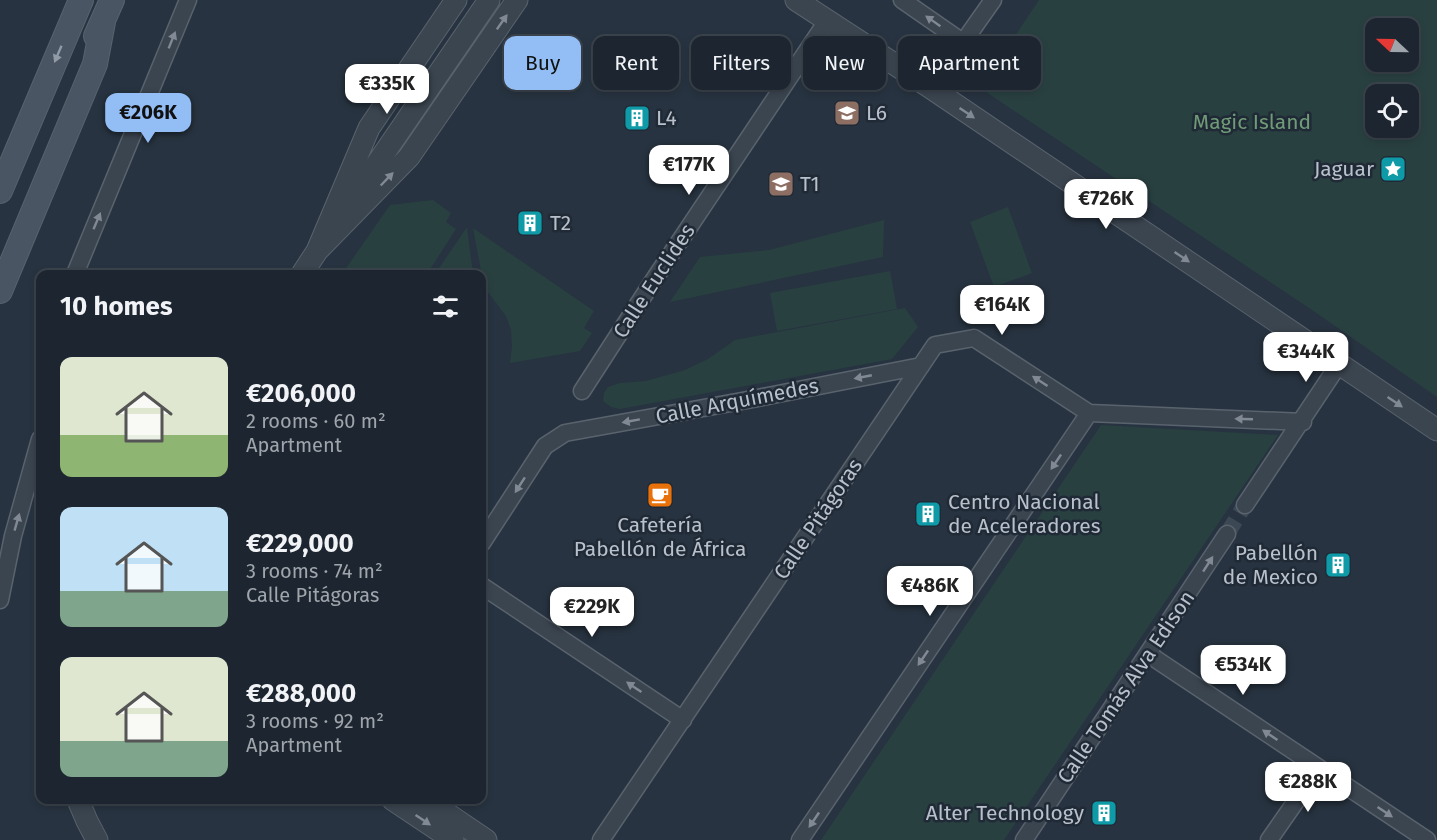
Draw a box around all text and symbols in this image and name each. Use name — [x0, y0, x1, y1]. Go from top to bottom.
one-way arrow — [496, 14, 507, 30]
one-way arrow — [925, 15, 941, 27]
north arrow — [1365, 18, 1419, 72]
map controls — [1365, 18, 1419, 138]
one-way arrow — [167, 31, 177, 49]
chip: Buy — [504, 36, 581, 90]
chip: Rent — [593, 36, 679, 90]
chip: Filters — [691, 36, 791, 90]
chip: New — [803, 36, 886, 90]
chip: Apartment — [898, 36, 1041, 90]
one-way arrow — [53, 45, 62, 63]
pin: €335K — [345, 64, 429, 115]
text: €335K — [359, 71, 415, 95]
button: locate — [1365, 84, 1419, 138]
pin: €206K — [106, 93, 190, 144]
school or university icon: L6 — [832, 98, 862, 128]
text: €206K — [119, 100, 177, 124]
place label: L6 — [866, 100, 887, 126]
building icon: L4 — [622, 103, 652, 133]
place label: L4 — [656, 105, 677, 131]
one-way arrow — [959, 107, 975, 119]
park label: Magic Island — [1193, 109, 1311, 135]
pin: €177K — [647, 145, 731, 196]
text: €177K — [663, 152, 715, 176]
place icon: Jaguar — [1378, 154, 1408, 184]
place label: Jaguar — [1314, 156, 1374, 182]
school or university icon: T1 — [766, 169, 796, 199]
place label: T1 — [800, 171, 820, 197]
one-way arrow — [380, 173, 394, 187]
pin: €726K — [1064, 179, 1148, 230]
text: €726K — [1078, 186, 1134, 210]
building icon: T2 — [515, 208, 545, 238]
place label: T2 — [550, 210, 571, 236]
one-way arrow — [92, 211, 102, 229]
street label: Calle Euclides — [607, 219, 701, 343]
one-way arrow — [1173, 251, 1189, 263]
pin: €164K — [960, 285, 1044, 336]
icon: filters — [429, 290, 462, 323]
text: 10 homes — [60, 291, 173, 322]
text: €164K — [974, 292, 1030, 316]
pin: €344K — [1264, 332, 1348, 383]
text: €344K — [1277, 339, 1335, 363]
street label: Calle Arquímedes — [653, 372, 821, 430]
one-way arrow — [854, 373, 873, 382]
one-way arrow — [1032, 376, 1048, 387]
text: €206,000 — [246, 378, 356, 409]
icon: home — [108, 381, 180, 453]
one-way arrow — [1387, 396, 1403, 407]
text: 2 rooms · 60 m² — [246, 409, 386, 433]
one-way arrow — [1235, 415, 1254, 424]
one-way arrow — [621, 417, 640, 426]
text: Apartment — [246, 433, 342, 457]
street label: Calle Pitágoras — [768, 454, 868, 584]
one-way arrow — [1051, 454, 1062, 470]
one-way arrow — [514, 476, 526, 492]
cafe icon: Cafetería Pabellón de África — [645, 480, 675, 510]
place label: Centro Nacional de Aceleradores — [948, 489, 1101, 539]
building icon: Centro Nacional de Aceleradores — [913, 499, 943, 529]
place label: Cafetería Pabellón de África — [574, 512, 746, 562]
one-way arrow — [13, 513, 22, 531]
text: €229,000 — [246, 528, 354, 559]
icon: home — [108, 531, 180, 603]
place label: Pabellón de Mexico — [1223, 540, 1318, 590]
building icon: Pabellón de Mexico — [1323, 550, 1353, 580]
one-way arrow — [1202, 556, 1213, 572]
text: 3 rooms · 74 m² — [246, 559, 383, 583]
pin: €486K — [888, 566, 972, 617]
text: €486K — [901, 573, 959, 597]
text: Calle Pitágoras — [246, 583, 379, 607]
street label: Calle Tomás Alva Edison — [1052, 586, 1200, 788]
pin: €229K — [550, 587, 634, 638]
text: €229K — [564, 594, 620, 618]
pin: €534K — [1201, 645, 1285, 696]
one-way arrow — [918, 650, 929, 666]
text: €534K — [1215, 652, 1271, 676]
text: €288,000 — [246, 678, 356, 709]
icon: home — [108, 681, 180, 753]
one-way arrow — [626, 682, 642, 693]
text: 3 rooms · 92 m² — [246, 709, 384, 733]
one-way arrow — [1262, 730, 1278, 741]
text: Apartment — [246, 733, 342, 757]
pin: €288K — [1266, 762, 1350, 813]
text: €288K — [1279, 769, 1337, 793]
building icon: Alter Technology — [1089, 798, 1119, 828]
place label: Alter Technology — [926, 800, 1085, 826]
one-way arrow — [1376, 806, 1393, 817]
one-way arrow — [808, 811, 819, 828]
one-way arrow — [415, 814, 431, 826]

